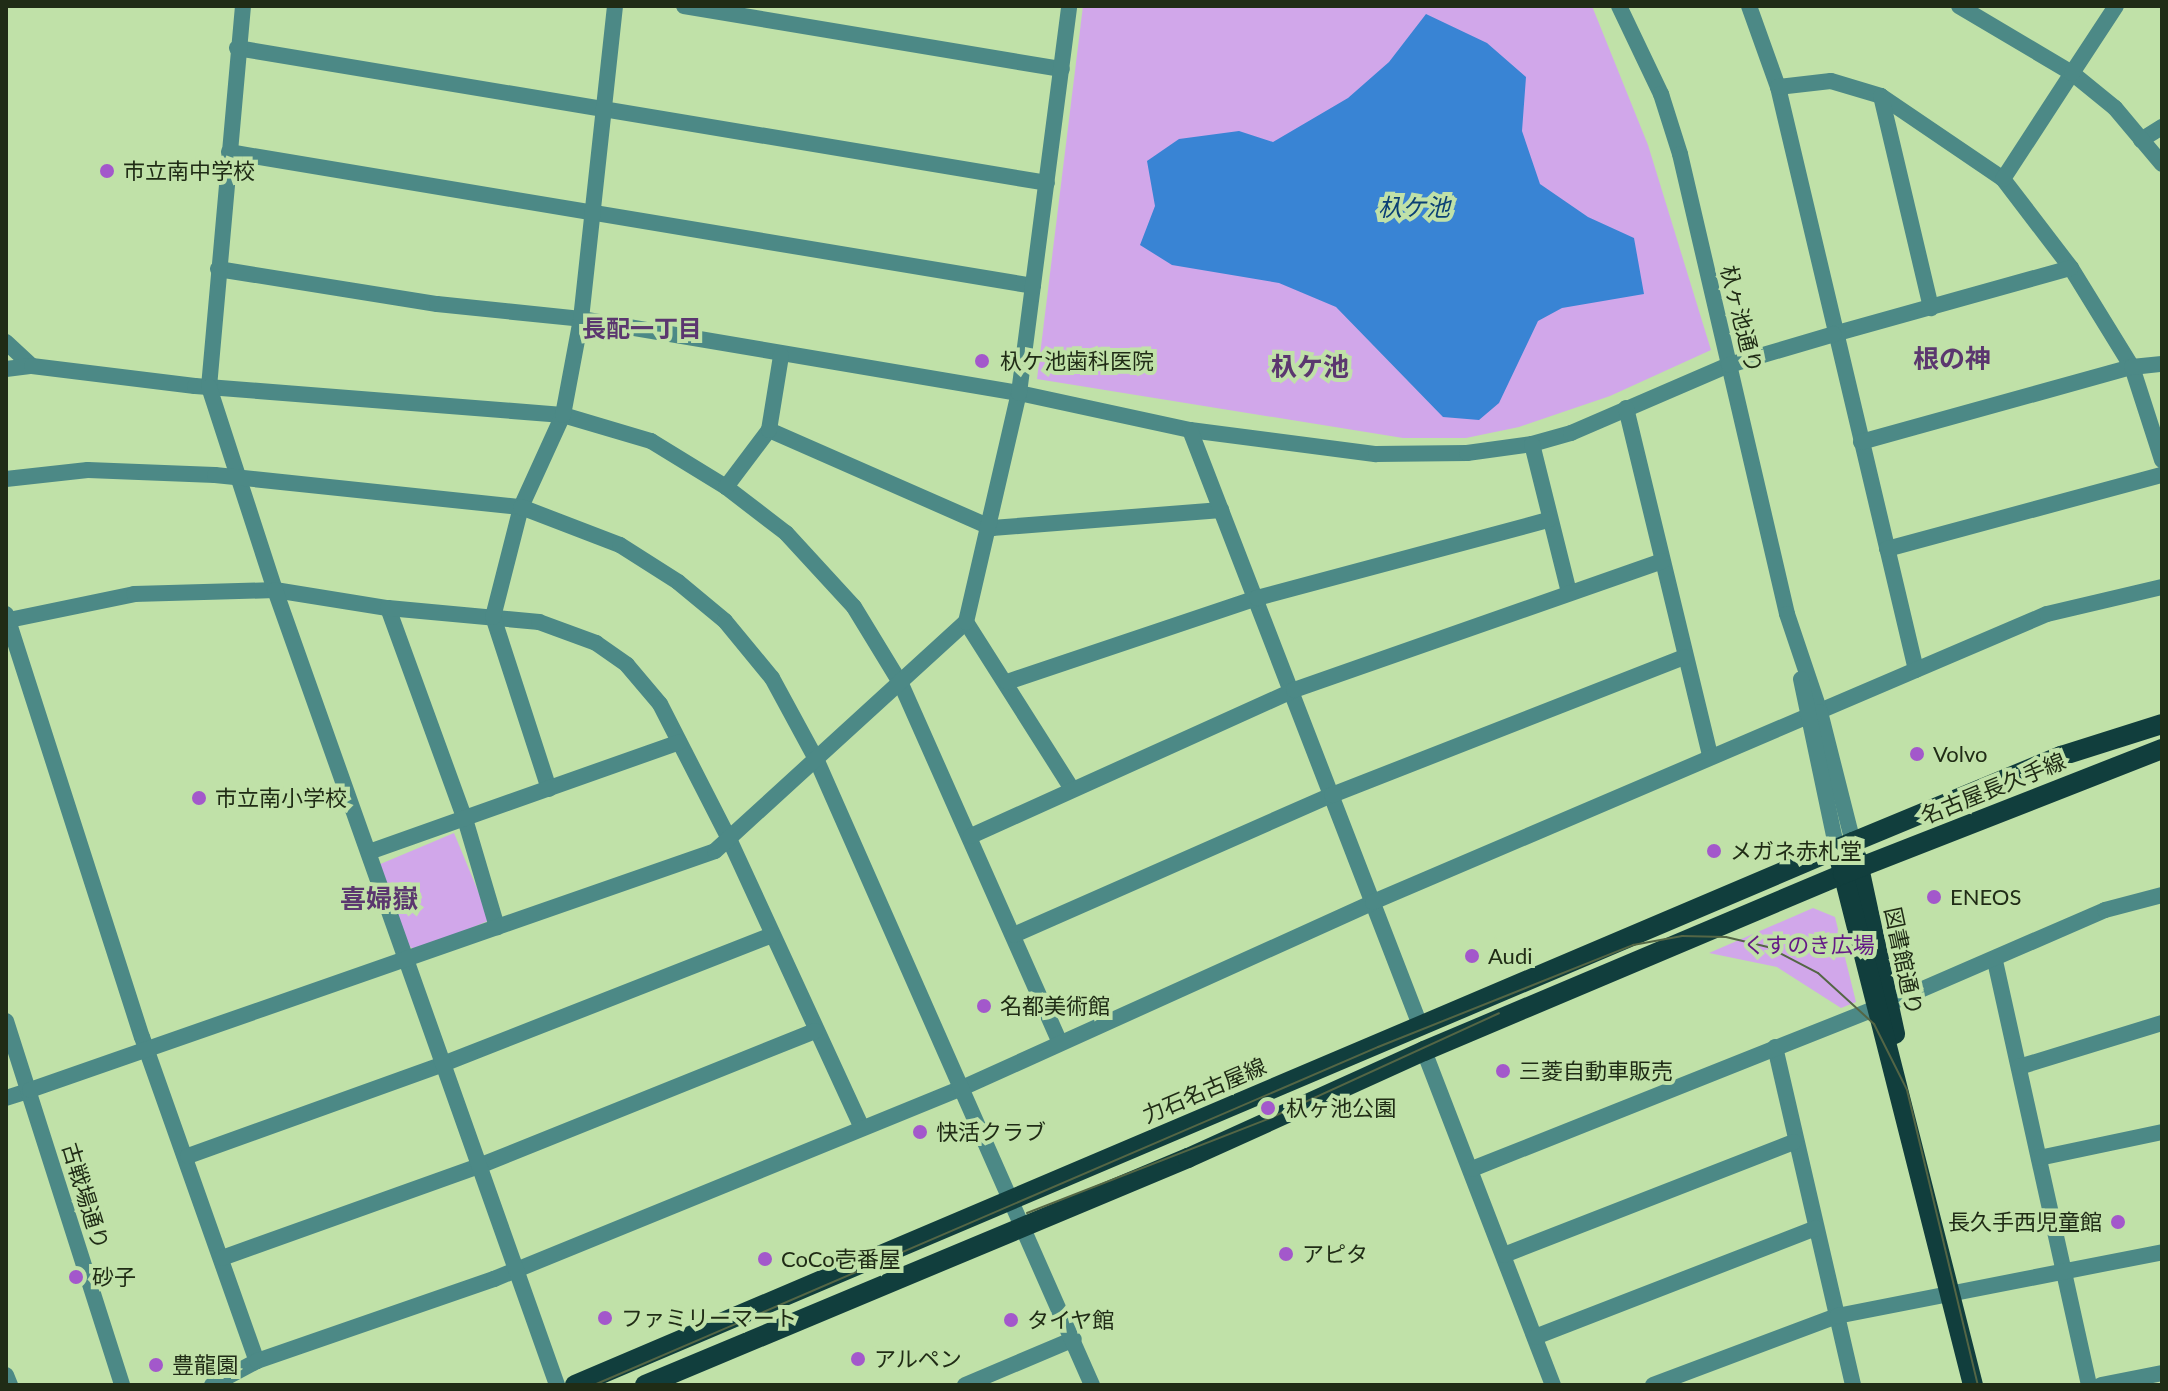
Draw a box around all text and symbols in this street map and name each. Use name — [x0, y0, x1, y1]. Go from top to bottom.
place label: 市立南中学校 — [123, 158, 255, 184]
marker: 市立南中学校 — [98, 162, 116, 180]
water label: 杁ケ池 — [1378, 193, 1450, 221]
street label: 杁ヶ池通り — [1716, 262, 1768, 376]
district label: 長配一丁目 — [582, 314, 702, 342]
district label: 根の神 — [1913, 343, 1991, 375]
place label: 杁ケ池歯科医院 — [1000, 348, 1154, 374]
marker: 杁ケ池歯科医院 — [971, 350, 993, 372]
district label: 杁ケ池 — [1271, 351, 1349, 383]
place label: Volvo — [1933, 741, 1987, 767]
marker: Volvo — [1908, 745, 1926, 763]
street label: 名古屋長久手線 — [1917, 747, 2069, 829]
place label: 市立南小学校 — [215, 785, 347, 811]
marker: 市立南小学校 — [190, 789, 208, 807]
place label: メガネ赤札堂 — [1730, 838, 1862, 864]
marker: メガネ赤札堂 — [1705, 842, 1723, 860]
district label: 喜婦嶽 — [340, 883, 418, 915]
place label: ENEOS — [1950, 884, 2021, 910]
marker: ENEOS — [1925, 888, 1943, 906]
street label: 図書館通り — [1880, 904, 1928, 1018]
park label: くすのき広場 — [1743, 932, 1875, 958]
place label: Audi — [1488, 943, 1532, 969]
marker: Audi — [1463, 947, 1481, 965]
place label: 名都美術館 — [1000, 993, 1110, 1019]
marker: 名都美術館 — [975, 997, 993, 1015]
street label: 力石名古屋線 — [1138, 1052, 1270, 1128]
place label: 三菱自動車販売 — [1519, 1058, 1673, 1084]
marker: 三菱自動車販売 — [1494, 1062, 1512, 1080]
place label: 杁ヶ池公園 — [1286, 1095, 1396, 1121]
marker: 杁ヶ池公園 — [1257, 1097, 1279, 1119]
place label: 快活クラブ — [936, 1119, 1046, 1145]
marker: 快活クラブ — [911, 1123, 929, 1141]
street label: 古戦場通り — [57, 1140, 115, 1252]
place label: 長久手西児童館 — [1948, 1209, 2102, 1235]
marker: 長久手西児童館 — [2109, 1213, 2127, 1231]
place label: アピタ — [1302, 1241, 1368, 1267]
marker: アピタ — [1277, 1245, 1295, 1263]
place label: CoCo壱番屋 — [781, 1246, 901, 1272]
marker: CoCo壱番屋 — [756, 1250, 774, 1268]
place label: 砂子 — [92, 1264, 136, 1290]
marker: 砂子 — [67, 1268, 85, 1286]
place label: ファミリーマート — [621, 1305, 797, 1331]
place label: タイヤ館 — [1027, 1307, 1115, 1333]
marker: ファミリーマート — [596, 1309, 614, 1327]
marker: タイヤ館 — [1002, 1311, 1020, 1329]
place label: アルペン — [874, 1346, 962, 1372]
marker: アルペン — [849, 1350, 867, 1368]
place label: 豊龍園 — [172, 1352, 238, 1378]
marker: 豊龍園 — [147, 1356, 165, 1374]

